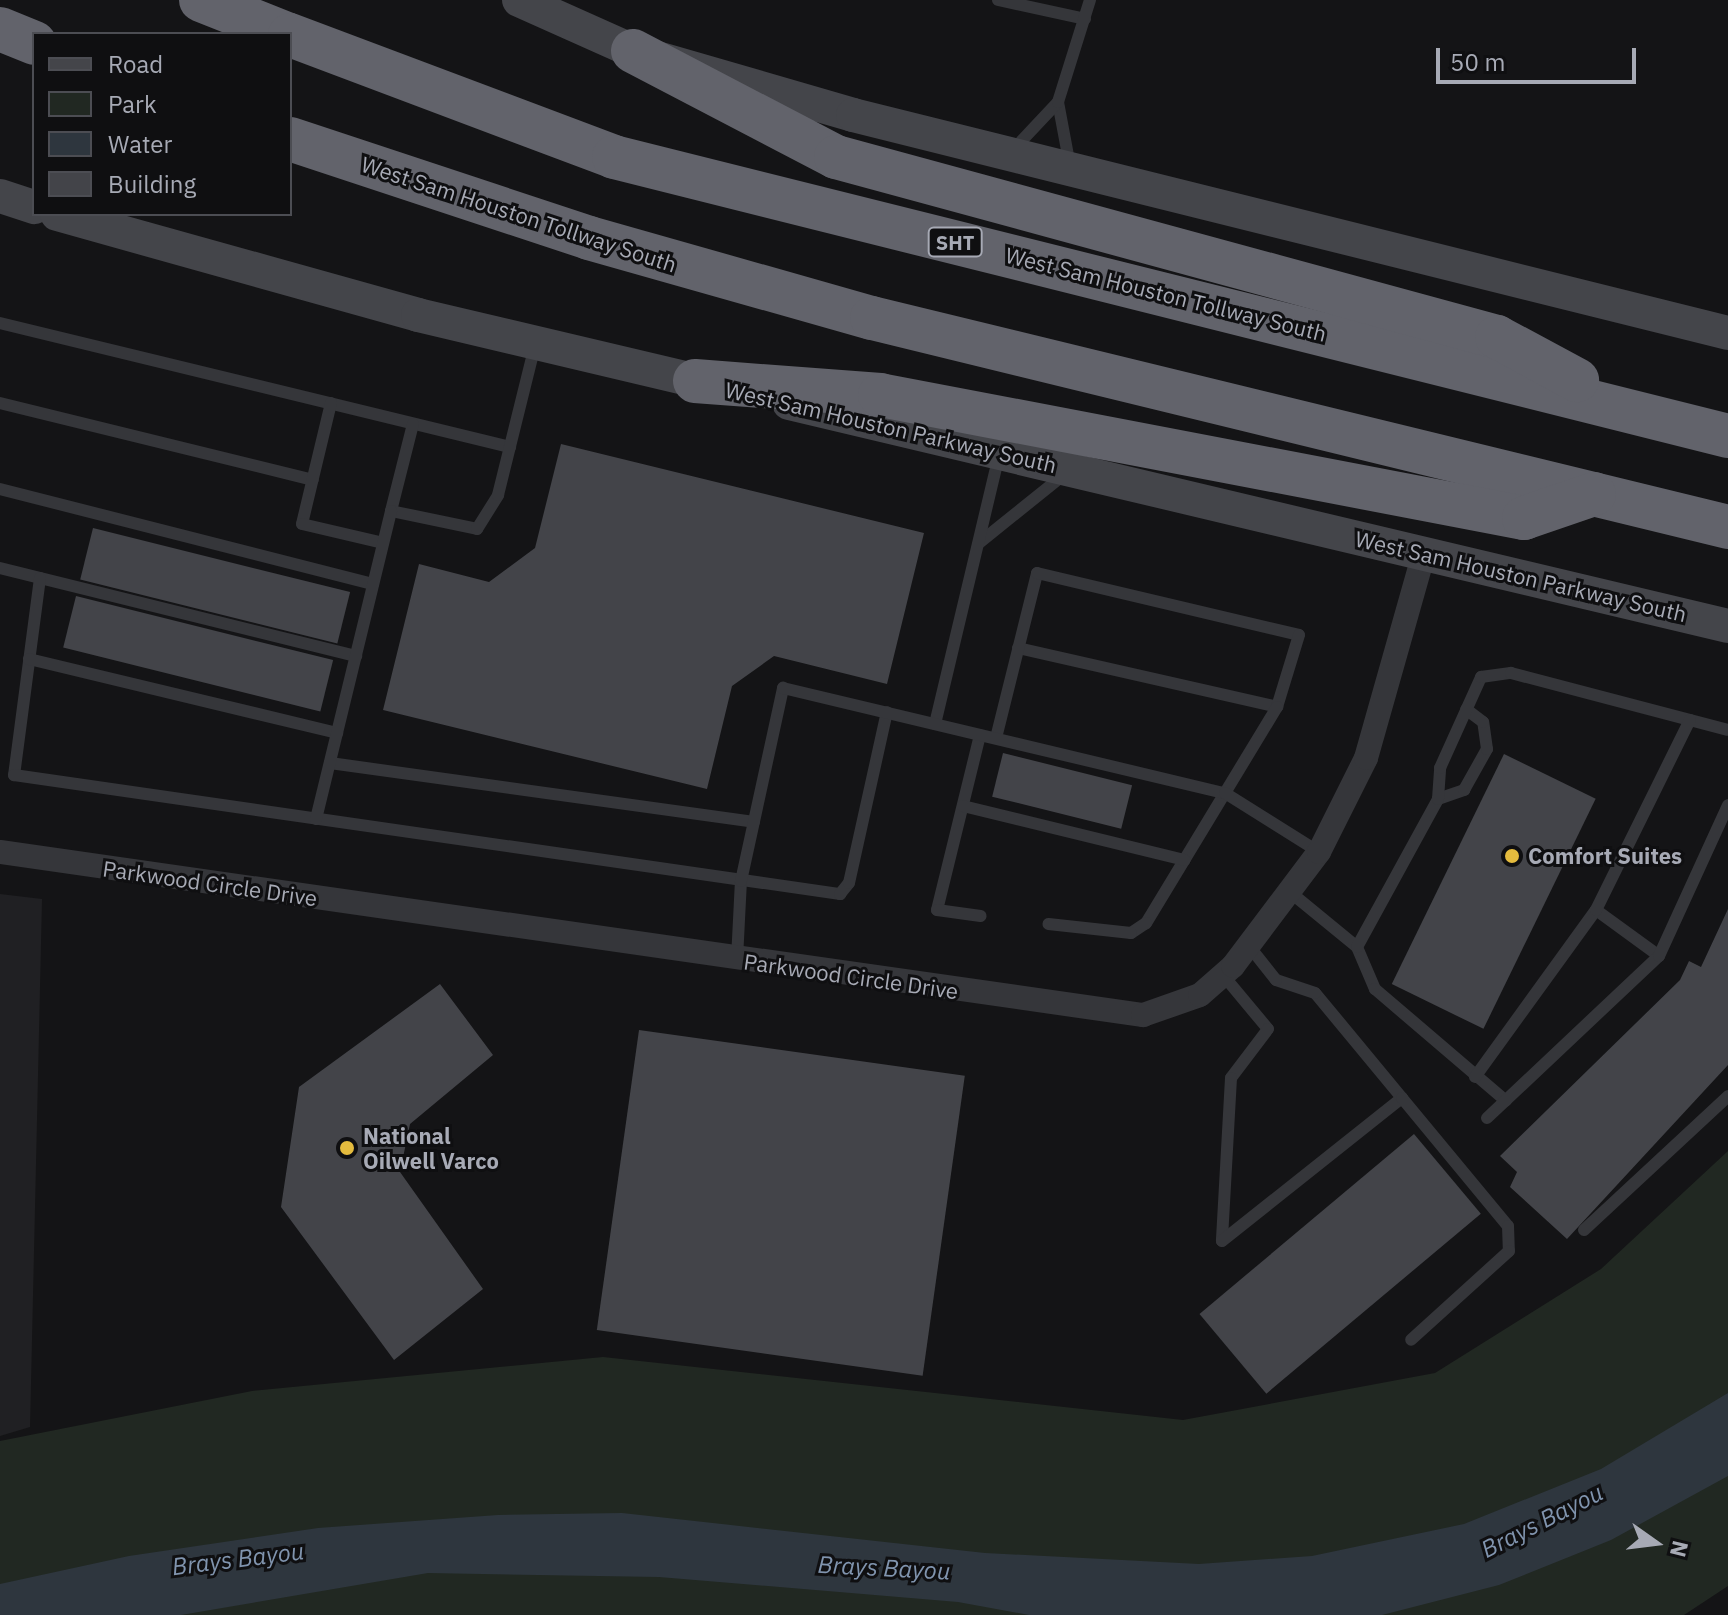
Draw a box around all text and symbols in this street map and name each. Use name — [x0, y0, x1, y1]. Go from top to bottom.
legend — [32, 32, 292, 216]
scale bar — [1440, 32, 1640, 82]
text: 50 m — [1450, 46, 1505, 78]
text: Road — [108, 48, 163, 80]
text: Park — [108, 88, 157, 120]
text: Water — [108, 128, 172, 160]
street label: West Sam Houston Tollway South — [358, 150, 680, 278]
text: Building — [108, 168, 196, 200]
road number: SHT — [927, 226, 983, 258]
street label: West Sam Houston Tollway South — [1003, 241, 1329, 347]
street label: West Sam Houston Parkway South — [723, 376, 1059, 478]
street label: West Sam Houston Parkway South — [1353, 525, 1689, 627]
place label: Comfort Suites — [1528, 843, 1682, 869]
marker: Comfort Suites — [1503, 847, 1521, 865]
street label: Parkwood Circle Drive — [101, 855, 319, 911]
street label: Parkwood Circle Drive — [742, 948, 960, 1004]
place label: National Oilwell Varco — [363, 1122, 499, 1174]
marker: National Oilwell Varco — [338, 1139, 356, 1157]
water label: Brays Bayou — [1476, 1478, 1608, 1564]
north arrow — [1616, 1503, 1696, 1583]
water label: Brays Bayou — [170, 1537, 306, 1581]
text: N — [1664, 1538, 1696, 1560]
water label: Brays Bayou — [817, 1550, 951, 1586]

